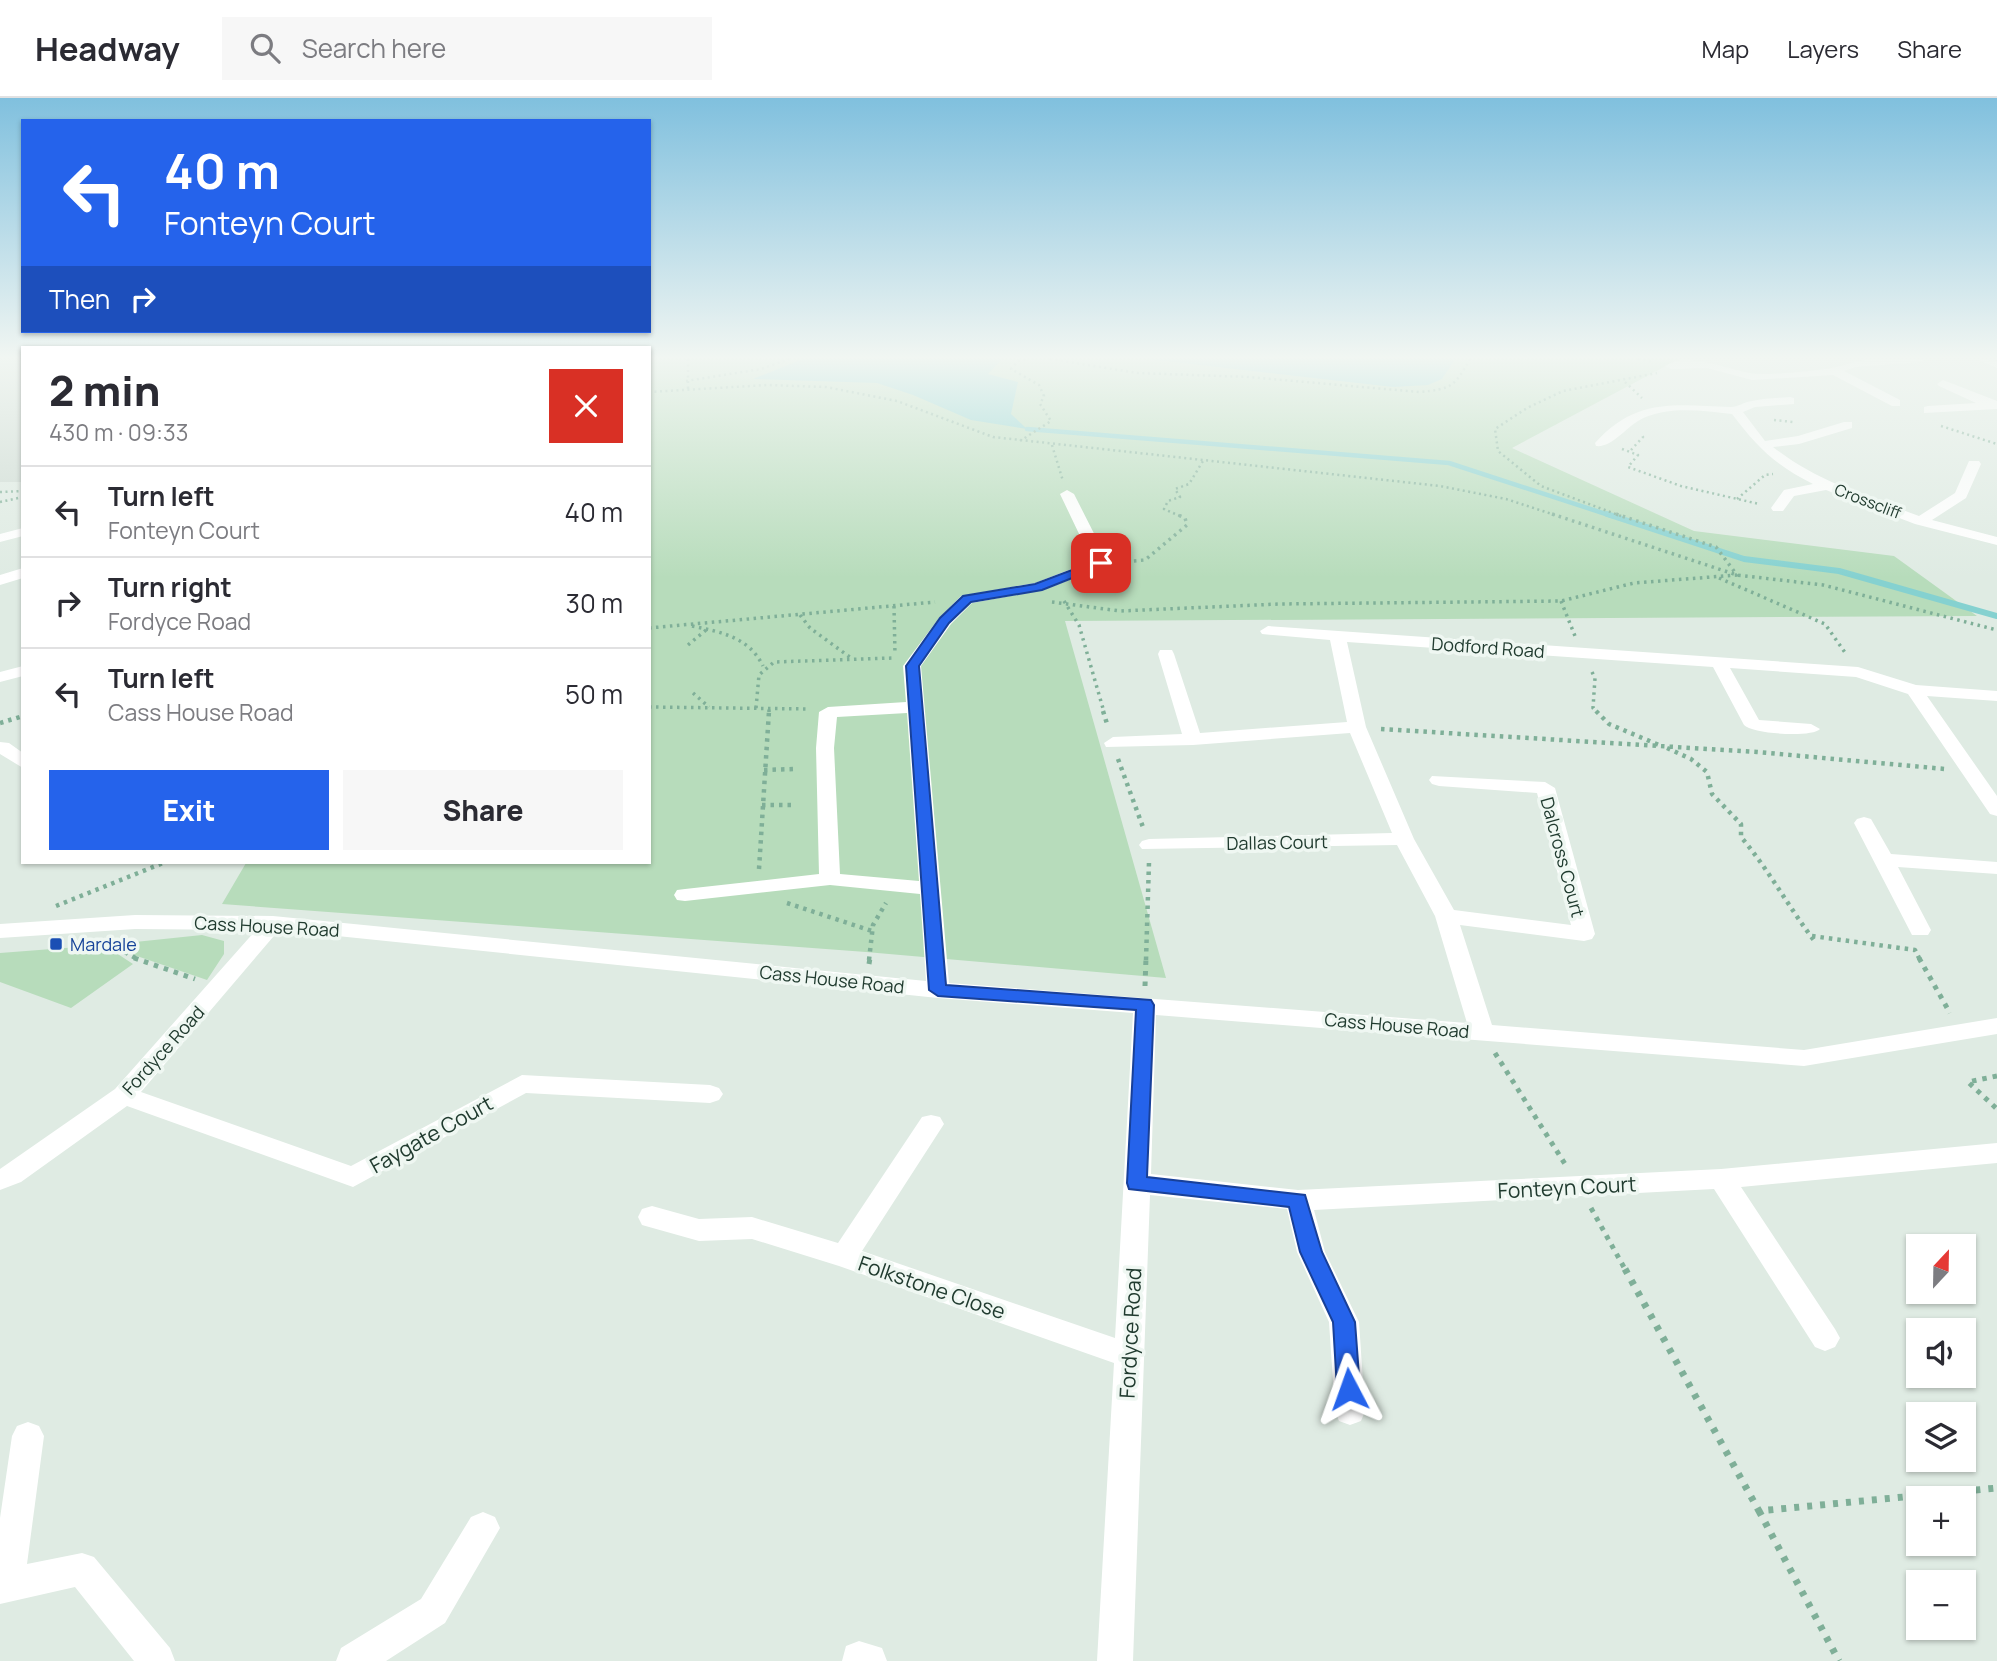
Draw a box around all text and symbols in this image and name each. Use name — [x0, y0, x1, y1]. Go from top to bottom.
search box — [222, 17, 712, 80]
text: Headway — [35, 26, 180, 71]
icon: search — [246, 29, 284, 67]
text: Search here — [302, 30, 446, 66]
text: Map — [1702, 32, 1749, 65]
text: Layers — [1787, 32, 1859, 65]
text: Share — [1897, 32, 1962, 65]
text: 40 m — [164, 137, 280, 204]
icon: left — [49, 147, 140, 238]
text: Fonteyn Court — [164, 201, 376, 245]
icon: right — [124, 280, 162, 318]
text: Then — [49, 281, 110, 317]
text: 2 min — [49, 361, 160, 419]
button: close — [549, 369, 623, 443]
text: 430 m · 09:33 — [49, 416, 188, 448]
text: Turn left — [108, 478, 215, 514]
street label: Crosscliff — [1831, 478, 1905, 524]
icon: left — [49, 493, 87, 531]
text: 40 m — [565, 494, 623, 530]
text: Fonteyn Court — [108, 514, 260, 546]
pin — [1071, 533, 1131, 593]
icon: arrive — [1082, 544, 1120, 582]
text: Turn right — [108, 569, 232, 605]
icon: right — [49, 584, 87, 622]
text: 30 m — [566, 585, 623, 621]
text: Fordyce Road — [108, 605, 251, 637]
street label: Dodford Road — [1431, 631, 1545, 663]
text: Turn left — [108, 660, 215, 696]
icon: left — [49, 675, 87, 713]
text: 50 m — [565, 676, 623, 712]
text: Cass House Road — [108, 696, 294, 728]
button: Exit — [49, 770, 329, 850]
button: Share — [343, 770, 623, 850]
street label: Dalcross Court — [1535, 794, 1591, 920]
street label: Dallas Court — [1226, 829, 1328, 855]
street label: Cass House Road — [194, 910, 340, 942]
place label: Mardale — [70, 932, 137, 956]
marker: Mardale — [48, 936, 64, 952]
street label: Cass House Road — [759, 959, 905, 999]
street label: Fordyce Road — [117, 1000, 209, 1100]
street label: Cass House Road — [1324, 1007, 1470, 1043]
street label: Faygate Court — [365, 1089, 497, 1179]
street label: Fonteyn Court — [1497, 1169, 1637, 1205]
north arrow — [1906, 1234, 1976, 1304]
map controls — [1906, 1234, 1976, 1640]
street label: Folkstone Close — [855, 1249, 1009, 1325]
street label: Fordyce Road — [1113, 1267, 1147, 1399]
button: sound — [1906, 1318, 1976, 1388]
position arrow — [1312, 1352, 1386, 1426]
button: layers — [1906, 1402, 1976, 1472]
button: + — [1906, 1486, 1976, 1556]
button: − — [1906, 1570, 1976, 1640]

